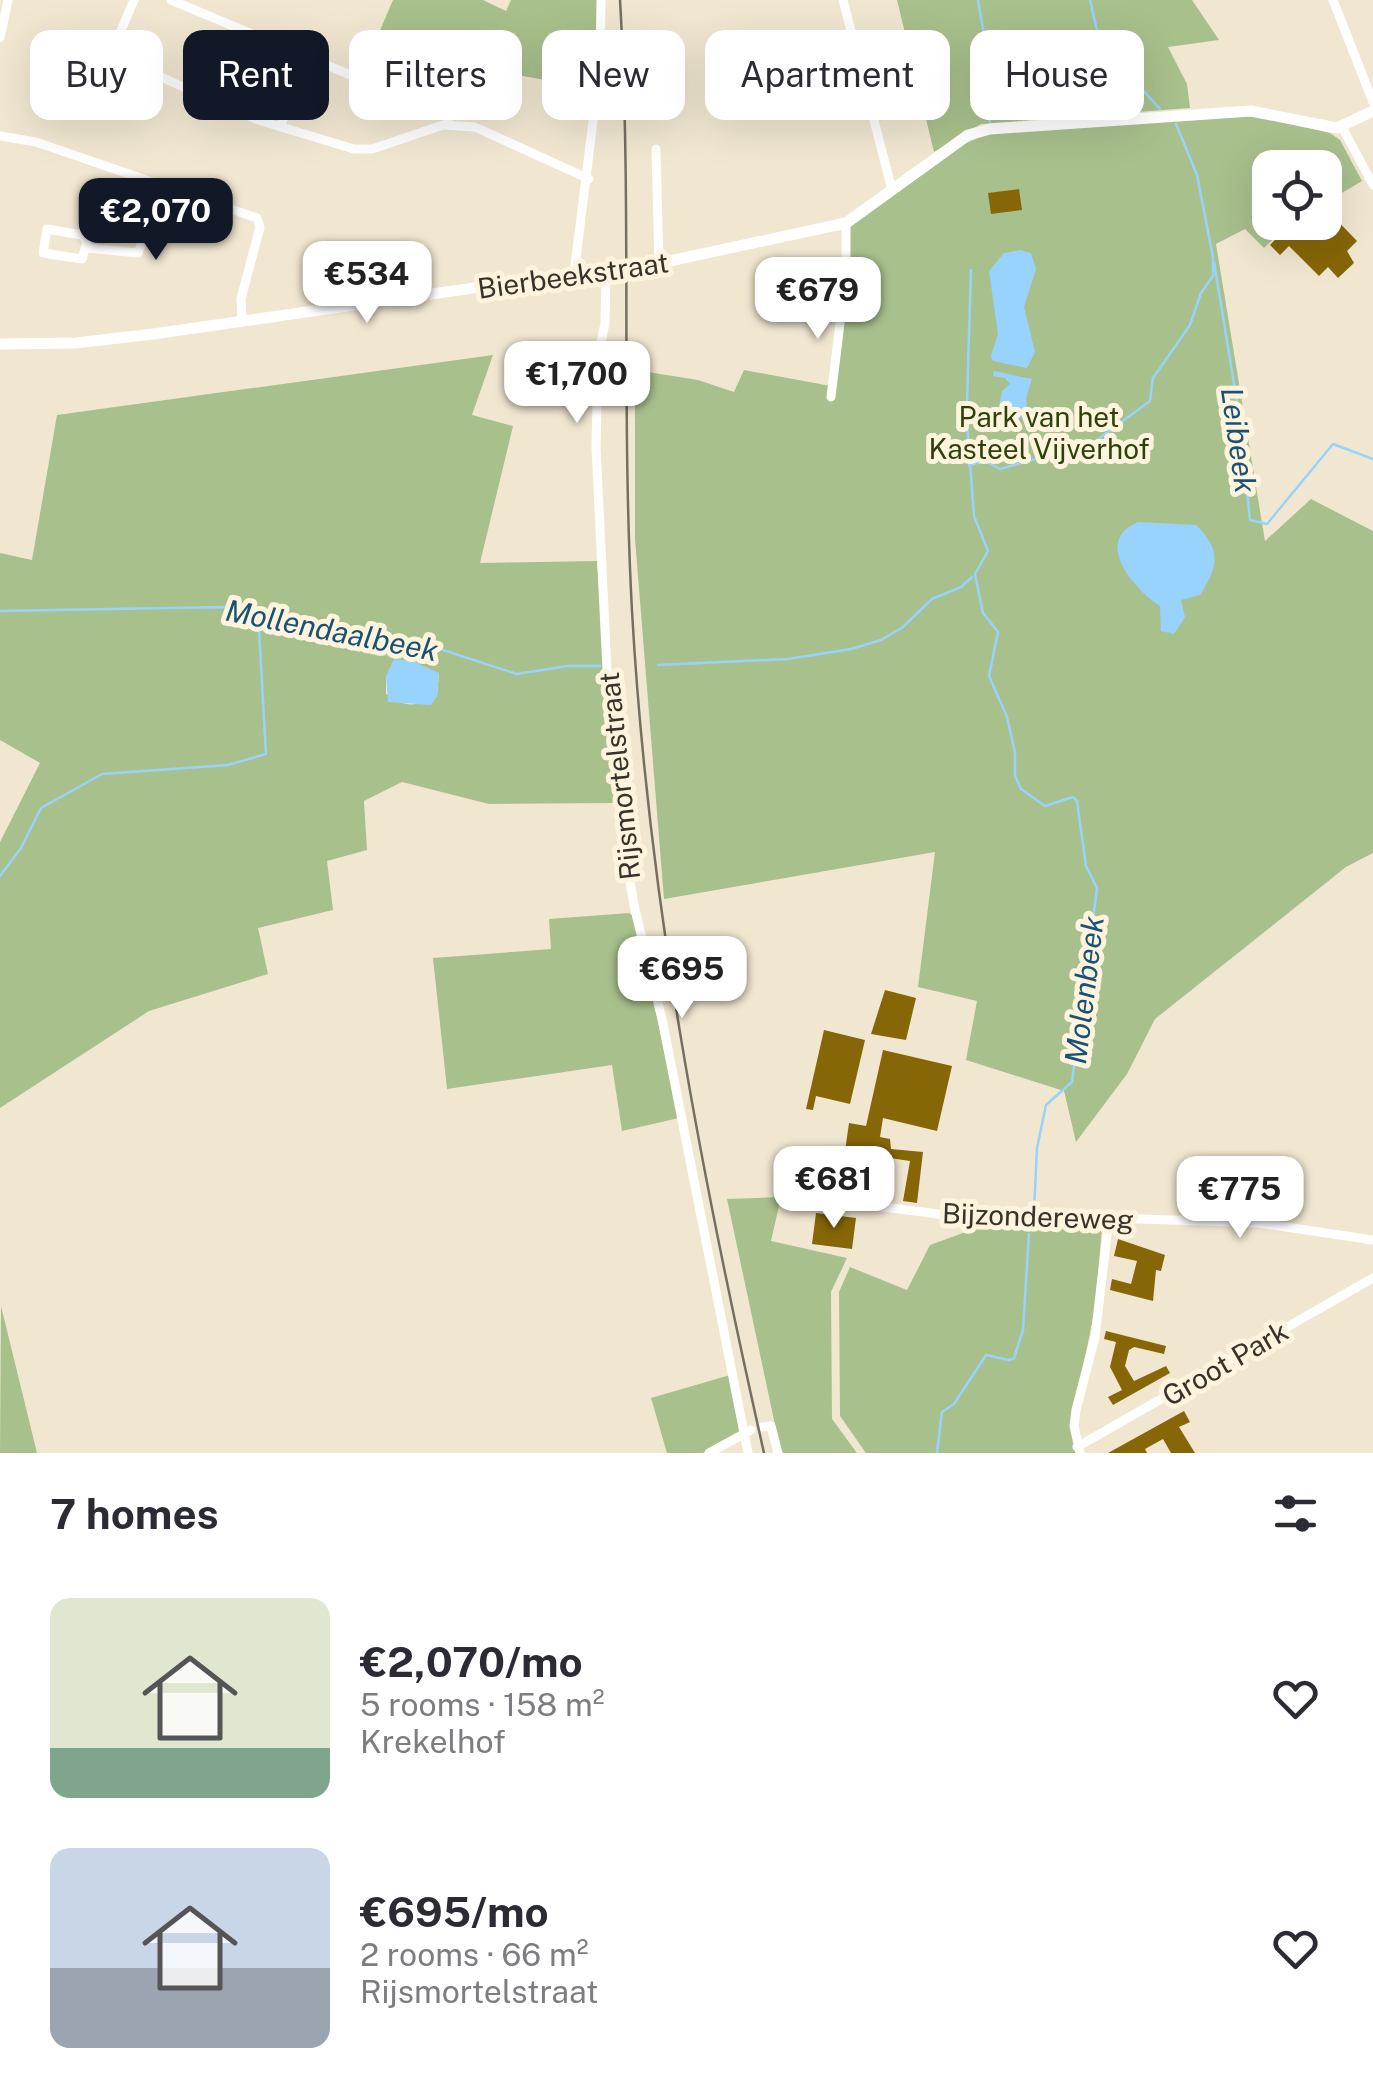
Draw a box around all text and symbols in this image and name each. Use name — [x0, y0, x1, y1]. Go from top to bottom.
chip: Buy — [30, 30, 163, 120]
chip: Rent — [183, 30, 329, 120]
chip: Filters — [349, 30, 522, 120]
chip: New — [542, 30, 685, 120]
chip: Apartment — [705, 30, 950, 120]
chip: House — [970, 30, 1144, 120]
map controls — [1252, 150, 1342, 240]
button: locate — [1252, 150, 1342, 240]
pin: €2,070 — [75, 178, 237, 263]
text: €2,070 — [101, 192, 211, 229]
pin: €534 — [308, 241, 426, 326]
street label: Bierbeekstraat — [475, 245, 671, 305]
text: €534 — [325, 255, 409, 292]
pin: €679 — [759, 257, 877, 342]
text: €679 — [777, 271, 859, 308]
pin: €1,700 — [496, 341, 658, 426]
text: €1,700 — [526, 355, 628, 392]
water label: Leibeek — [1214, 385, 1264, 496]
park label: Park van het Kasteel Vijverhof — [928, 400, 1150, 465]
water label: Mollendaalbeek — [223, 592, 442, 668]
street label: Rijsmortelstraat — [592, 671, 646, 881]
water label: Molenbeek — [1057, 913, 1111, 1066]
pin: €695 — [623, 936, 741, 1021]
text: €695 — [640, 950, 724, 987]
pin: €681 — [775, 1146, 893, 1231]
pin: €775 — [1181, 1156, 1299, 1241]
text: €681 — [795, 1160, 873, 1197]
text: €775 — [1199, 1170, 1281, 1207]
street label: Bijzondereweg — [941, 1196, 1135, 1236]
street label: Groot Park — [1156, 1314, 1294, 1412]
icon: filters — [1268, 1486, 1323, 1541]
text: 7 homes — [50, 1489, 219, 1538]
text: €2,070/mo — [360, 1637, 583, 1686]
icon: home — [130, 1638, 250, 1758]
icon: heart — [1268, 1671, 1323, 1726]
text: 5 rooms · 158 m² — [360, 1686, 604, 1723]
text: Krekelhof — [360, 1723, 506, 1760]
text: €695/mo — [360, 1887, 549, 1936]
icon: home — [130, 1888, 250, 2008]
icon: heart — [1268, 1921, 1323, 1976]
text: 2 rooms · 66 m² — [360, 1936, 588, 1973]
text: Rijsmortelstraat — [360, 1973, 598, 2010]

